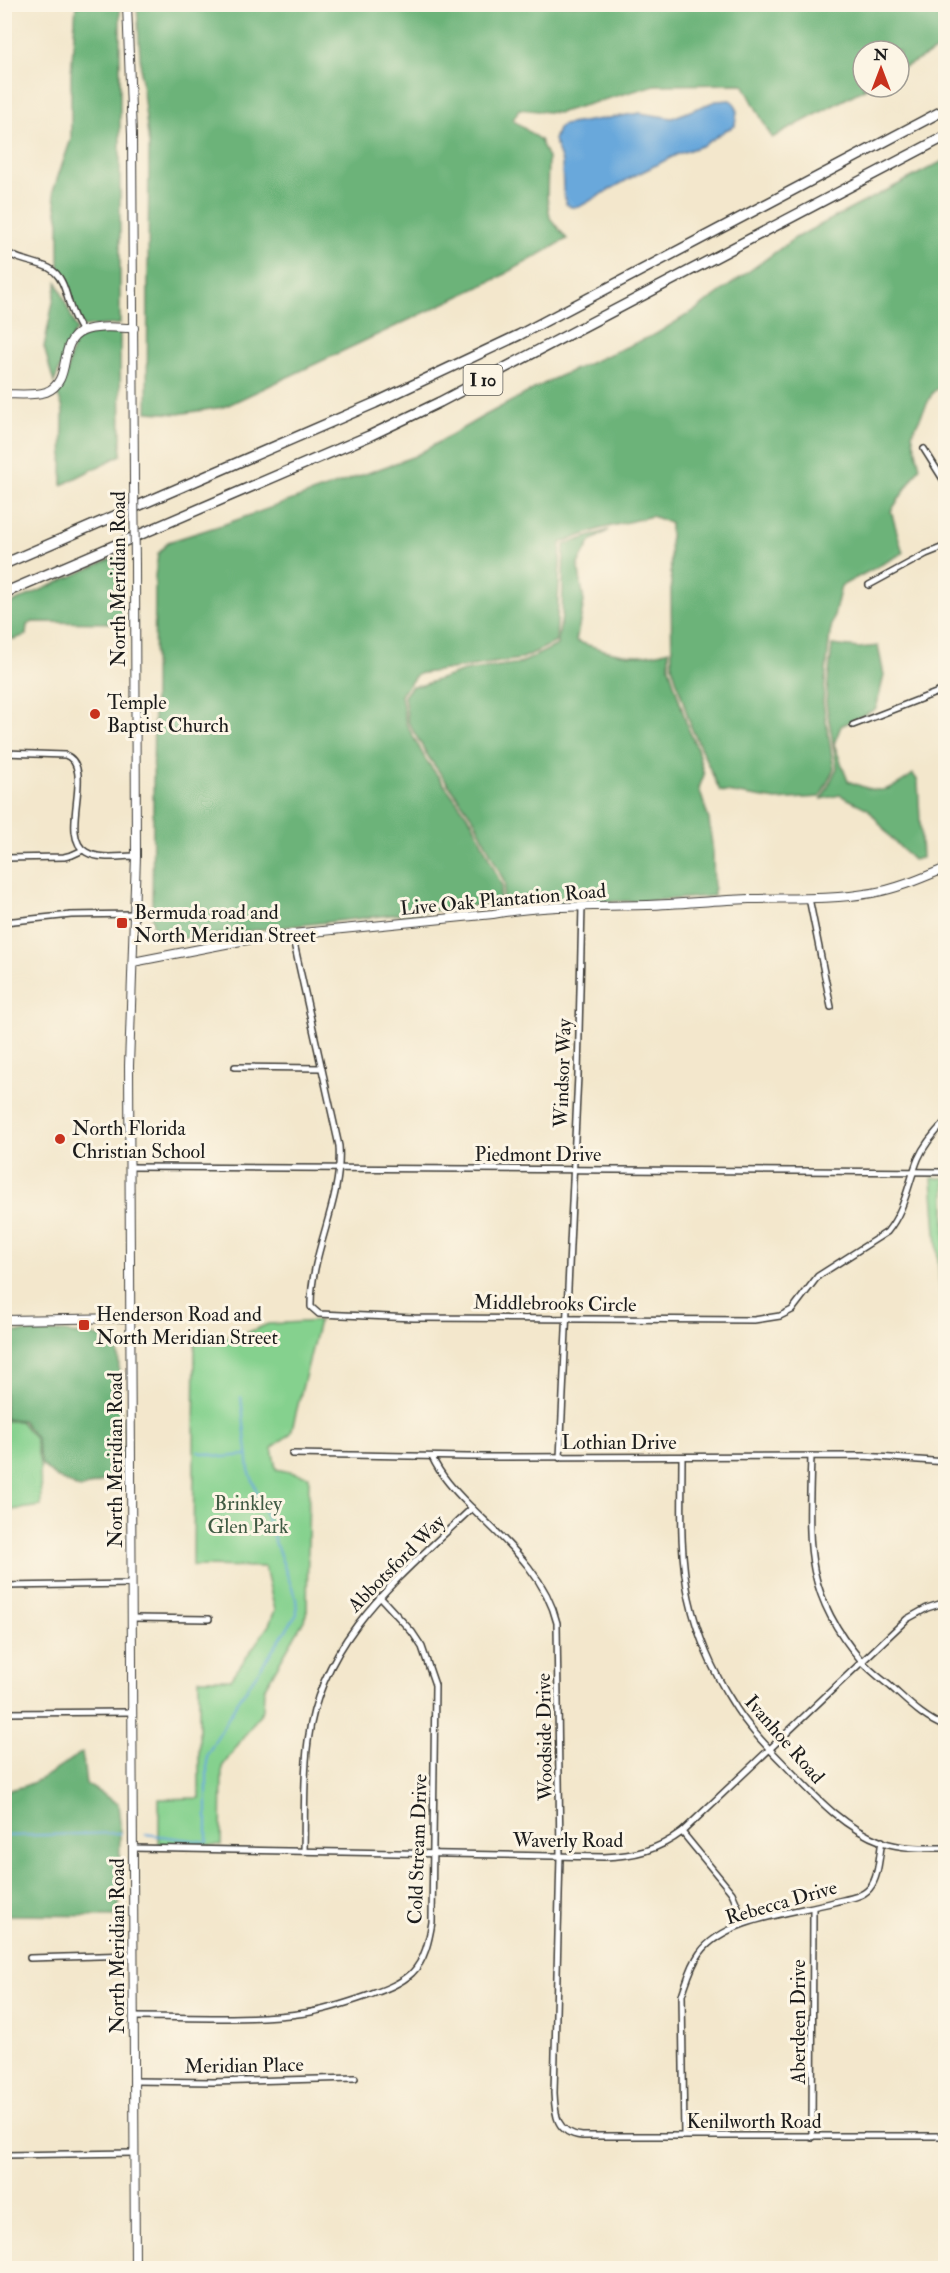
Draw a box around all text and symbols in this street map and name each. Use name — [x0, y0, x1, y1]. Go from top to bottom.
north arrow — [851, 39, 911, 99]
text: N — [873, 45, 889, 65]
road number: I 10 — [464, 365, 502, 395]
street label: North Meridian Road — [106, 491, 131, 667]
place label: Temple Baptist Church — [107, 690, 230, 739]
marker: Temple Baptist Church — [88, 707, 102, 721]
street label: Live Oak Plantation Road — [399, 878, 607, 921]
place label: Bermuda road and North Meridian Street — [134, 900, 316, 948]
marker: Bermuda road and North Meridian Street — [115, 916, 129, 930]
street label: Windsor Way — [548, 1017, 577, 1129]
place label: North Florida Christian School — [72, 1116, 205, 1164]
marker: North Florida Christian School — [53, 1132, 67, 1146]
street label: Piedmont Drive — [475, 1142, 601, 1167]
street label: Middlebrooks Circle — [473, 1290, 637, 1317]
place label: Henderson Road and North Meridian Street — [96, 1302, 278, 1350]
marker: Henderson Road and North Meridian Street — [77, 1318, 91, 1332]
street label: North Meridian Road — [103, 1372, 128, 1548]
street label: Lothian Drive — [561, 1430, 677, 1455]
park label: Brinkley Glen Park — [207, 1491, 289, 1539]
street label: Abbotsford Way — [342, 1508, 451, 1618]
street label: Woodside Drive — [531, 1673, 558, 1802]
street label: Ivanhoe Road — [739, 1690, 830, 1789]
street label: Cold Stream Drive — [402, 1773, 433, 1925]
street label: Waverly Road — [512, 1828, 623, 1853]
street label: North Meridian Road — [105, 1858, 130, 2034]
street label: Rebecca Drive — [722, 1875, 840, 1930]
street label: Aberdeen Drive — [786, 1959, 811, 2086]
street label: Meridian Place — [184, 2052, 304, 2079]
street label: Kenilworth Road — [687, 2109, 822, 2134]

